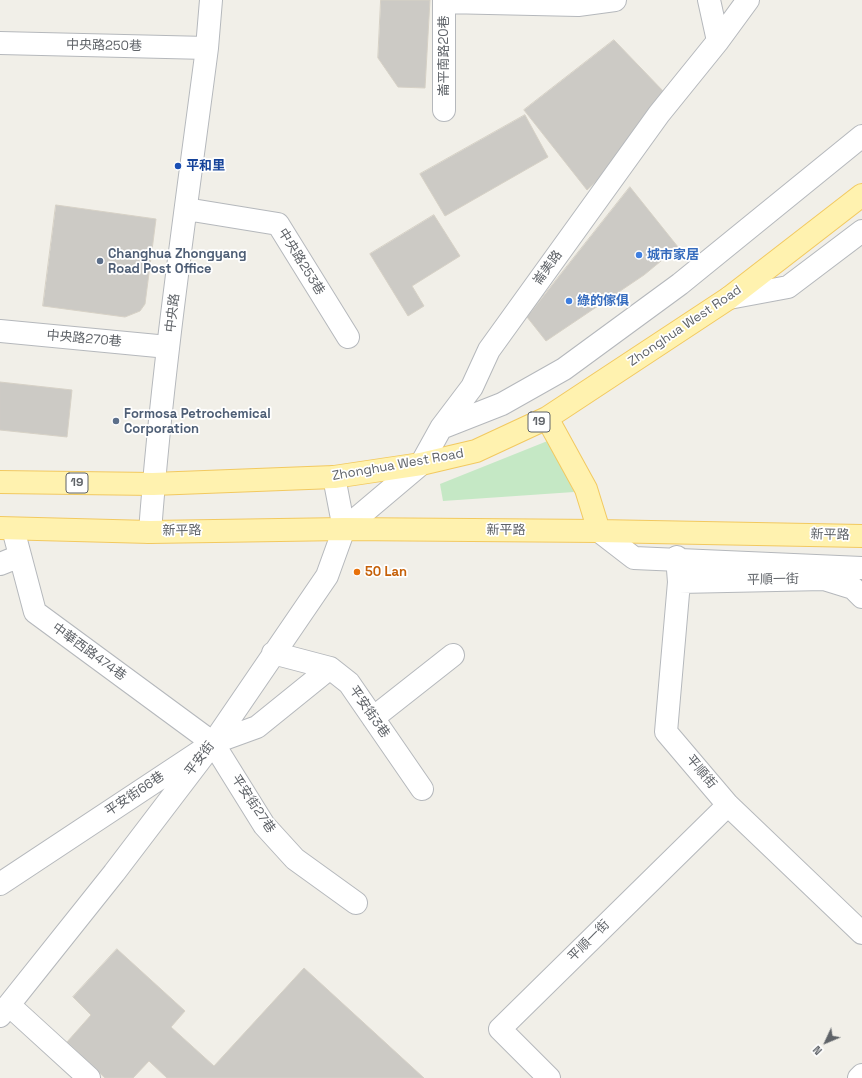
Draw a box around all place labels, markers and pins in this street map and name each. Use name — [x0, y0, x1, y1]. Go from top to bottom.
place label: 平和里 — [186, 158, 225, 174]
marker: 平和里 — [173, 161, 183, 171]
place label: Changhua Zhongyang Road Post Office — [108, 246, 247, 277]
place label: 城市家居 — [647, 247, 699, 263]
marker: 城市家居 — [634, 250, 644, 260]
marker: Changhua Zhongyang Road Post Office — [95, 256, 105, 266]
place label: 綠的傢俱 — [577, 293, 629, 309]
marker: 綠的傢俱 — [564, 296, 574, 306]
place label: Formosa Petrochemical Corporation — [124, 406, 271, 437]
marker: Formosa Petrochemical Corporation — [111, 416, 121, 426]
place label: 50 Lan — [365, 564, 407, 580]
marker: 50 Lan — [352, 567, 362, 577]

